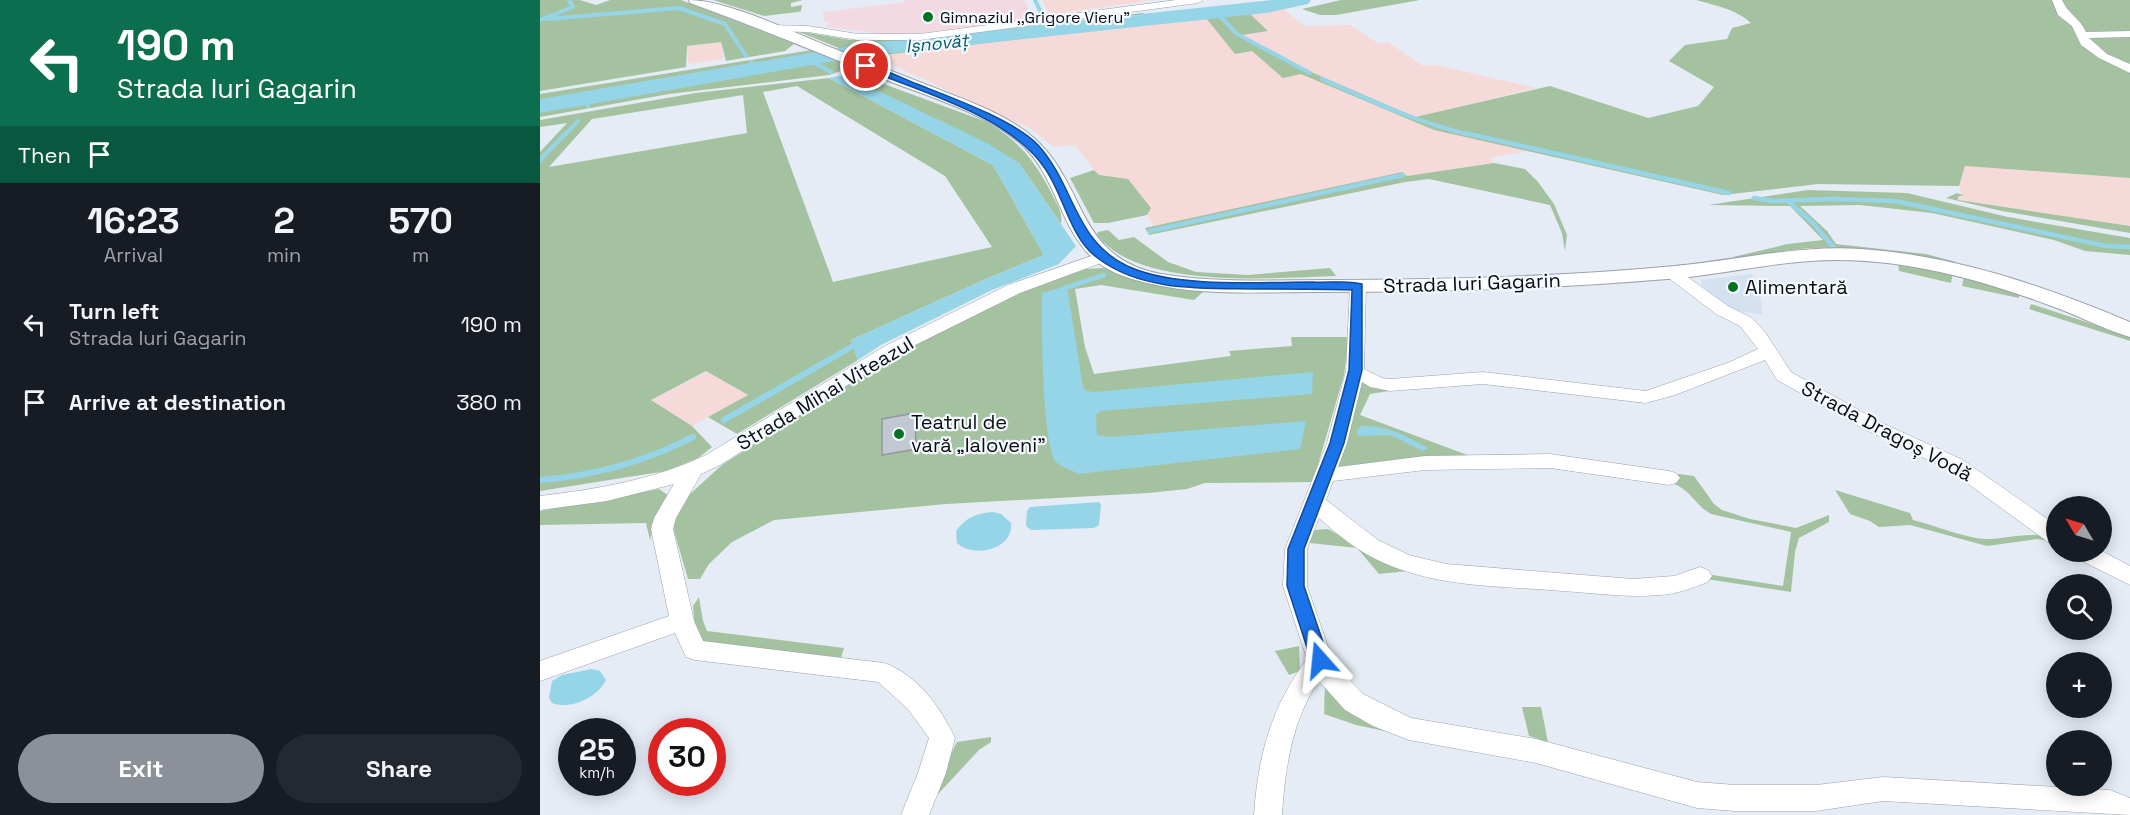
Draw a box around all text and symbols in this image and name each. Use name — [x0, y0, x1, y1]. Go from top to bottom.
place label: Gimnaziul ,,Grigore Vieru" — [940, 7, 1130, 28]
marker: Gimnaziul ,,Grigore Vieru" — [921, 10, 935, 24]
text: 190 m — [117, 19, 236, 72]
icon: left — [18, 24, 96, 102]
water label: Ișnovăț — [904, 28, 971, 58]
pin — [840, 40, 891, 91]
icon: arrive — [849, 49, 882, 82]
text: Strada Iuri Gagarin — [117, 71, 357, 106]
icon: arrive — [83, 138, 116, 171]
text: Then — [18, 141, 71, 169]
text: 16:23 — [87, 198, 180, 244]
text: 2 — [273, 198, 295, 244]
text: 570 — [388, 198, 453, 244]
text: Arrival — [104, 242, 163, 268]
text: min — [267, 242, 301, 268]
text: m — [412, 242, 429, 268]
street label: Strada Iuri Gagarin — [1383, 267, 1561, 299]
place label: Alimentară — [1745, 274, 1848, 300]
marker: Alimentară — [1726, 280, 1740, 294]
text: Turn left — [69, 297, 159, 325]
icon: left — [18, 308, 51, 341]
text: 190 m — [461, 310, 522, 338]
text: Strada Iuri Gagarin — [69, 325, 247, 351]
street label: Strada Mihai Viteazul — [732, 330, 918, 456]
street label: Strada Dragoș Vodă — [1797, 375, 1977, 487]
icon: arrive — [18, 386, 51, 419]
text: Arrive at destination — [69, 388, 286, 416]
text: 380 m — [456, 388, 522, 416]
place label: Teatrul de vară „Ialoveni” — [911, 409, 1046, 458]
marker: Teatrul de vară „Ialoveni” — [892, 427, 906, 441]
north arrow — [2046, 496, 2112, 562]
map controls — [2046, 496, 2112, 796]
button: search — [2046, 574, 2112, 640]
position arrow — [1288, 628, 1352, 692]
button: + — [2046, 652, 2112, 718]
speed limit sign: 30 — [648, 718, 726, 796]
text: 25 — [579, 730, 615, 769]
button: − — [2046, 730, 2112, 796]
button: Exit — [18, 734, 264, 803]
button: Share — [276, 734, 522, 803]
text: km/h — [579, 763, 615, 782]

